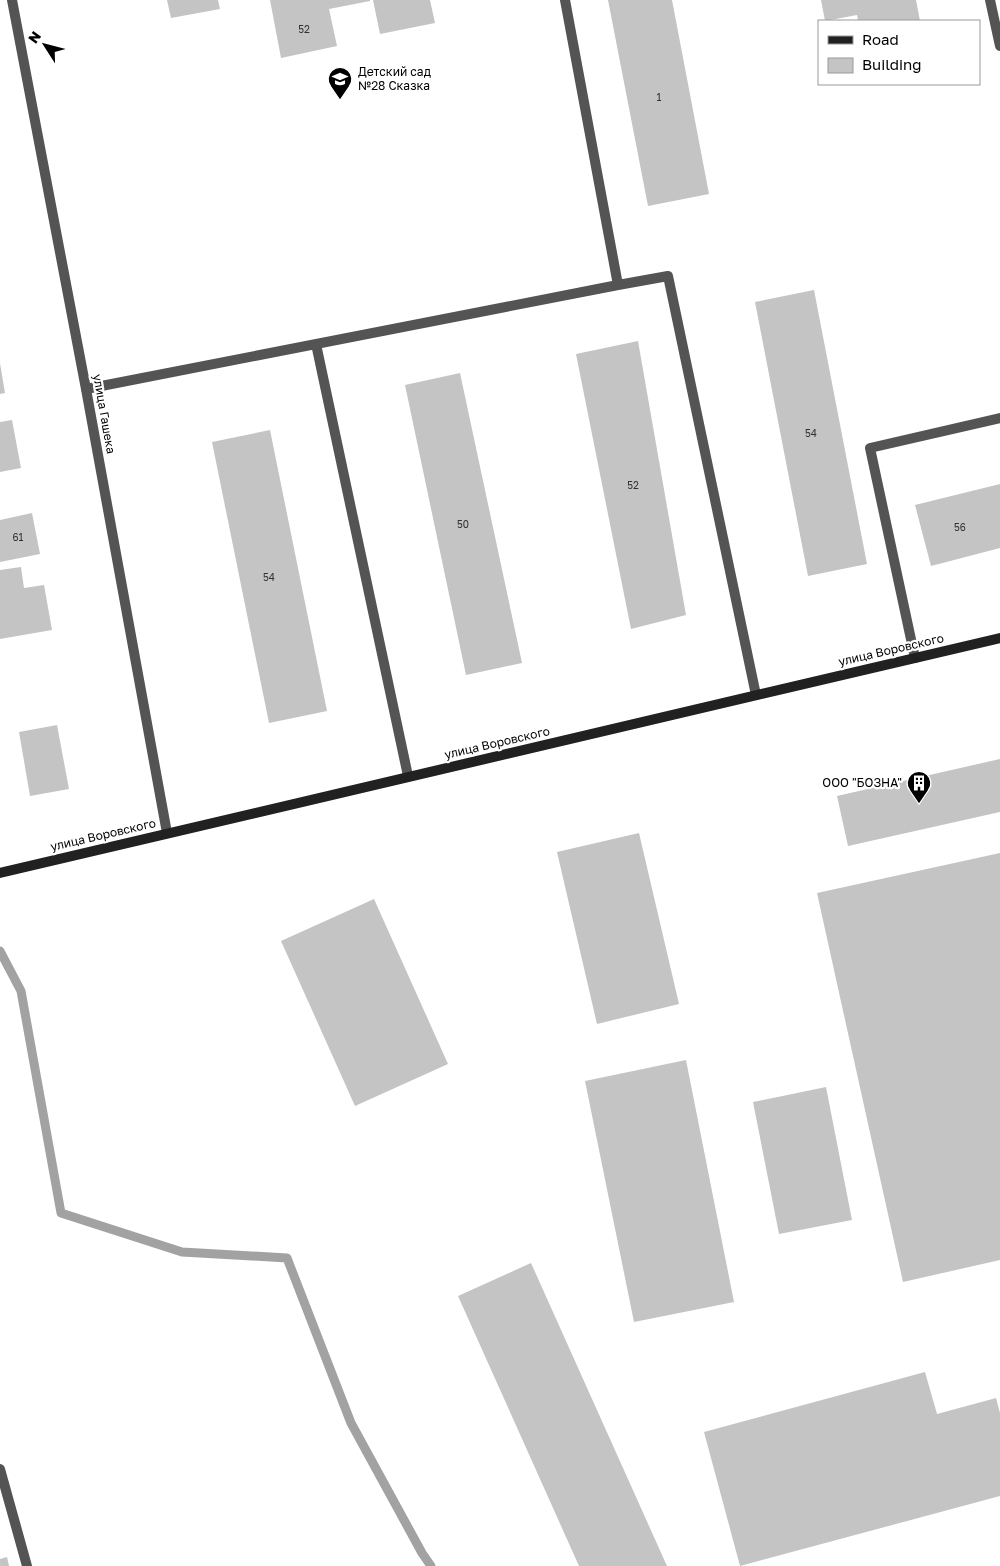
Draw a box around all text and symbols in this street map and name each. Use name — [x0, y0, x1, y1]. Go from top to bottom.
north arrow — [20, 20, 70, 70]
legend — [818, 20, 980, 85]
house number: 52 — [298, 23, 310, 35]
text: N — [24, 28, 44, 46]
text: Road — [862, 30, 899, 48]
text: Building — [862, 55, 922, 73]
place label: Детский сад №28 Сказка — [358, 64, 431, 93]
school or university icon: Детский сад №28 Сказка — [327, 66, 353, 100]
house number: 1 — [657, 91, 662, 103]
street label: улица Гашека — [90, 373, 119, 455]
house number: 54 — [805, 427, 817, 439]
house number: 52 — [627, 479, 639, 491]
house number: 50 — [457, 518, 469, 530]
house number: 56 — [954, 521, 966, 533]
house number: 61 — [13, 531, 24, 543]
house number: 54 — [263, 571, 275, 583]
street label: улица Воровского — [837, 630, 945, 669]
street label: улица Воровского — [443, 723, 551, 762]
building icon: ООО "БОЗНА" — [906, 770, 932, 804]
place label: ООО "БОЗНА" — [822, 775, 902, 790]
street label: улица Воровского — [49, 815, 157, 854]

